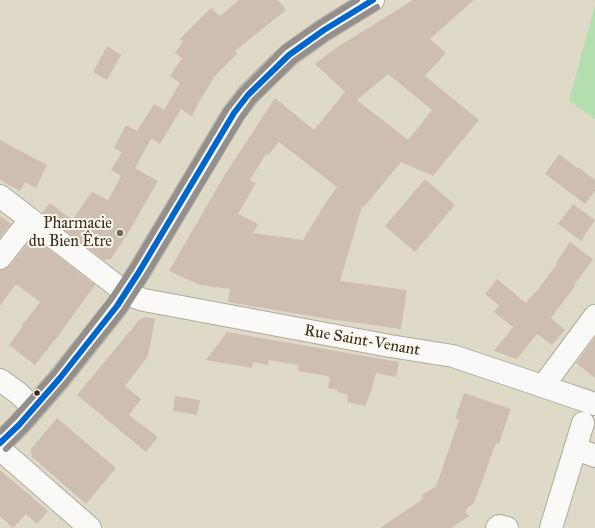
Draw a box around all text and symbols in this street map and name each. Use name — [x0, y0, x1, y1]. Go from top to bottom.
place label: Pharmacie du Bien Être — [29, 214, 112, 252]
marker: Pharmacie du Bien Être — [115, 228, 125, 238]
street label: Rue Saint-Venant — [303, 321, 421, 361]
unlabelled marker — [32, 388, 42, 398]

